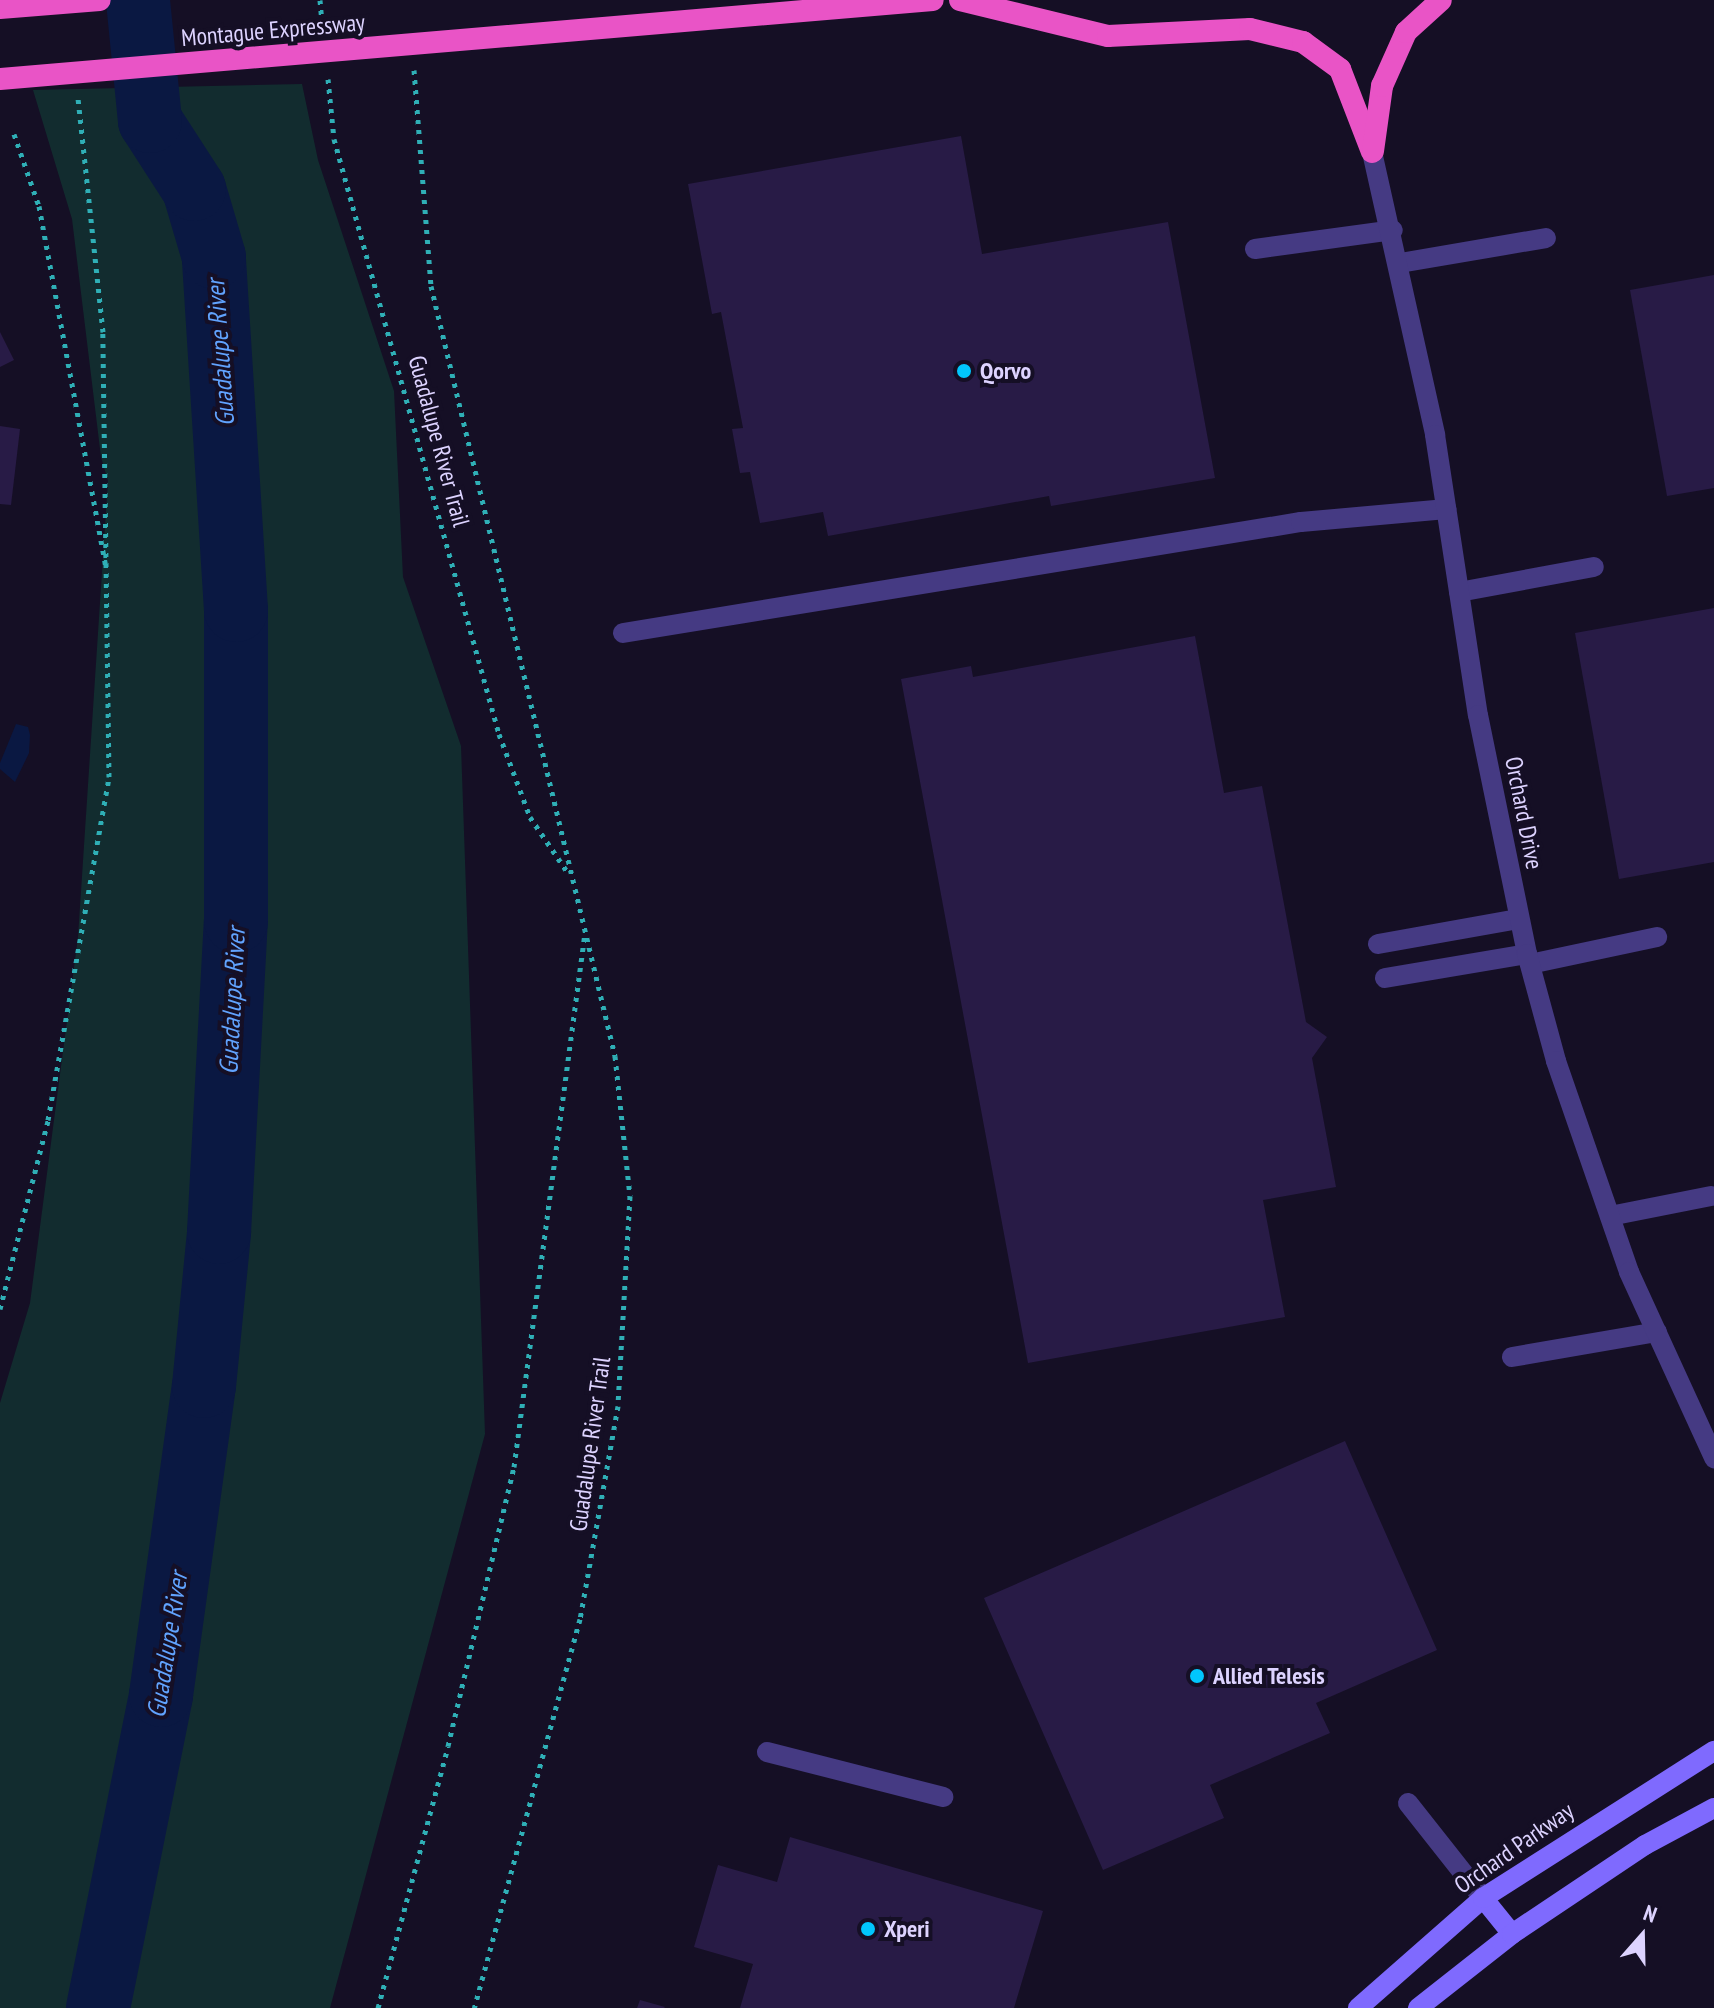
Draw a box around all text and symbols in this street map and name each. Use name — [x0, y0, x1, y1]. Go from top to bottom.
street label: Montague Expressway — [180, 8, 366, 52]
water label: Guadalupe River — [199, 279, 241, 427]
street label: Guadalupe River Trail — [402, 352, 476, 530]
place label: Qorvo — [980, 357, 1031, 385]
marker: Qorvo — [955, 362, 973, 380]
street label: Orchard Drive — [1499, 754, 1549, 872]
water label: Guadalupe River — [213, 927, 251, 1075]
street label: Guadalupe River Trail — [563, 1355, 617, 1533]
water label: Guadalupe River — [140, 1570, 194, 1720]
place label: Allied Telesis — [1213, 1662, 1325, 1690]
marker: Allied Telesis — [1188, 1667, 1206, 1685]
street label: Orchard Parkway — [1449, 1796, 1579, 1900]
north arrow — [1602, 1896, 1682, 1976]
text: N — [1640, 1898, 1661, 1929]
place label: Xperi — [884, 1915, 930, 1943]
marker: Xperi — [859, 1920, 877, 1938]

